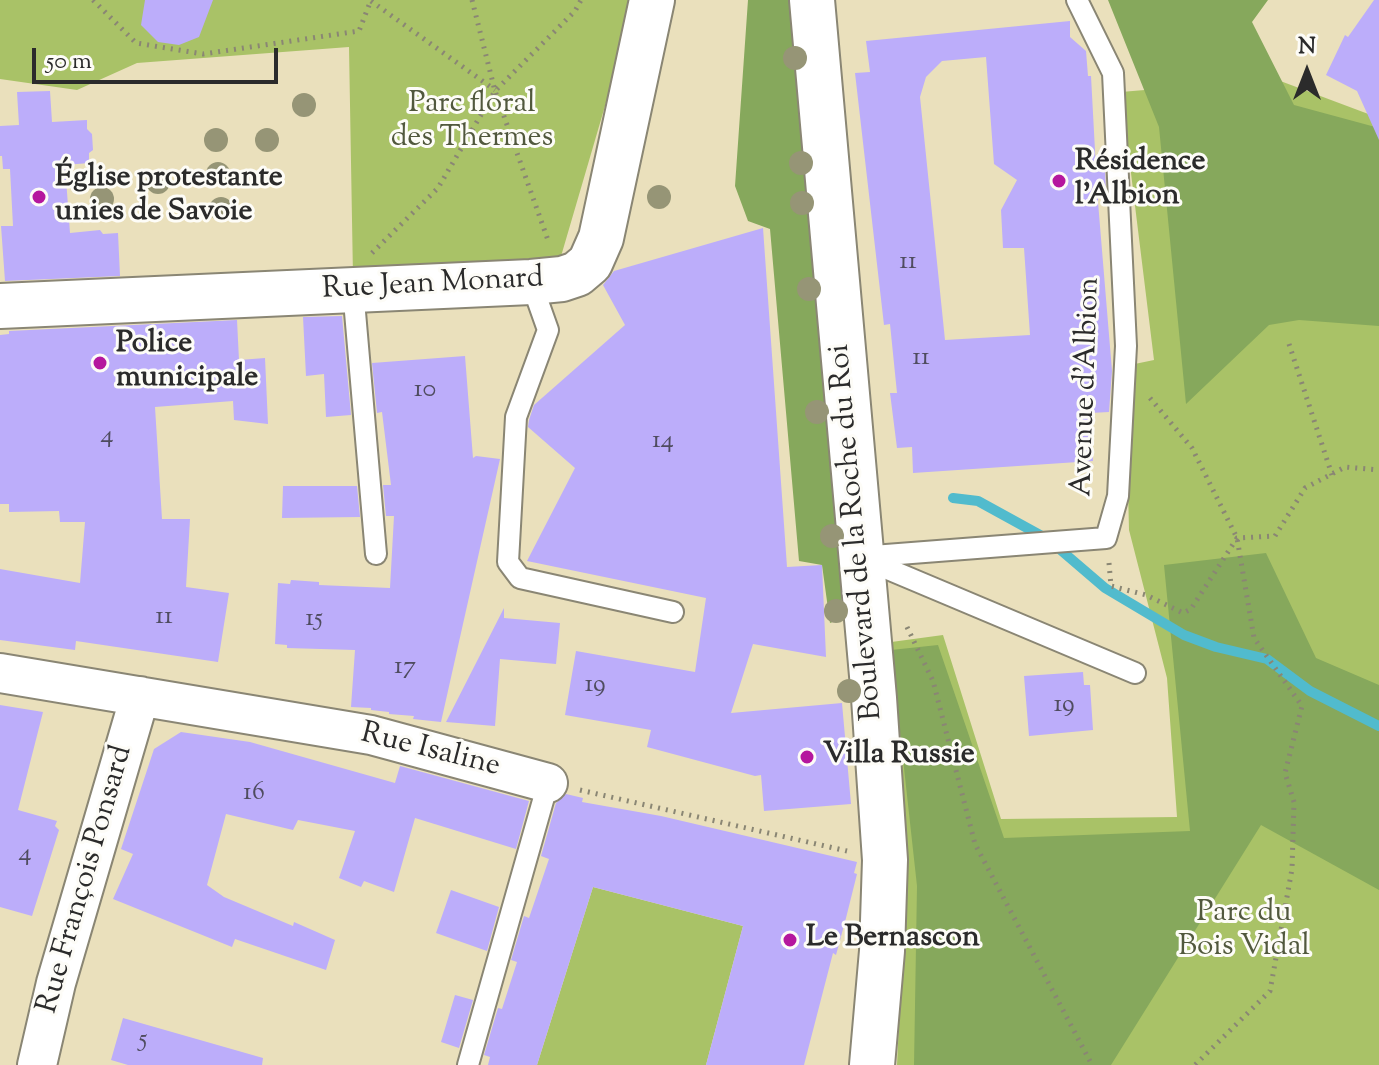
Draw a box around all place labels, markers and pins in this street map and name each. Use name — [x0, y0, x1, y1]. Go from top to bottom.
place label: Résidence l'Albion — [1075, 146, 1205, 216]
place label: Église protestante unies de Savoie — [55, 162, 283, 232]
marker: Résidence l'Albion — [1050, 172, 1068, 190]
marker: Église protestante unies de Savoie — [30, 188, 48, 206]
place label: Police municipale — [116, 328, 258, 398]
marker: Police municipale — [91, 354, 109, 372]
place label: Villa Russie — [823, 739, 975, 775]
marker: Villa Russie — [798, 748, 816, 766]
place label: Le Bernascon — [806, 922, 980, 958]
marker: Le Bernascon — [781, 931, 799, 949]

